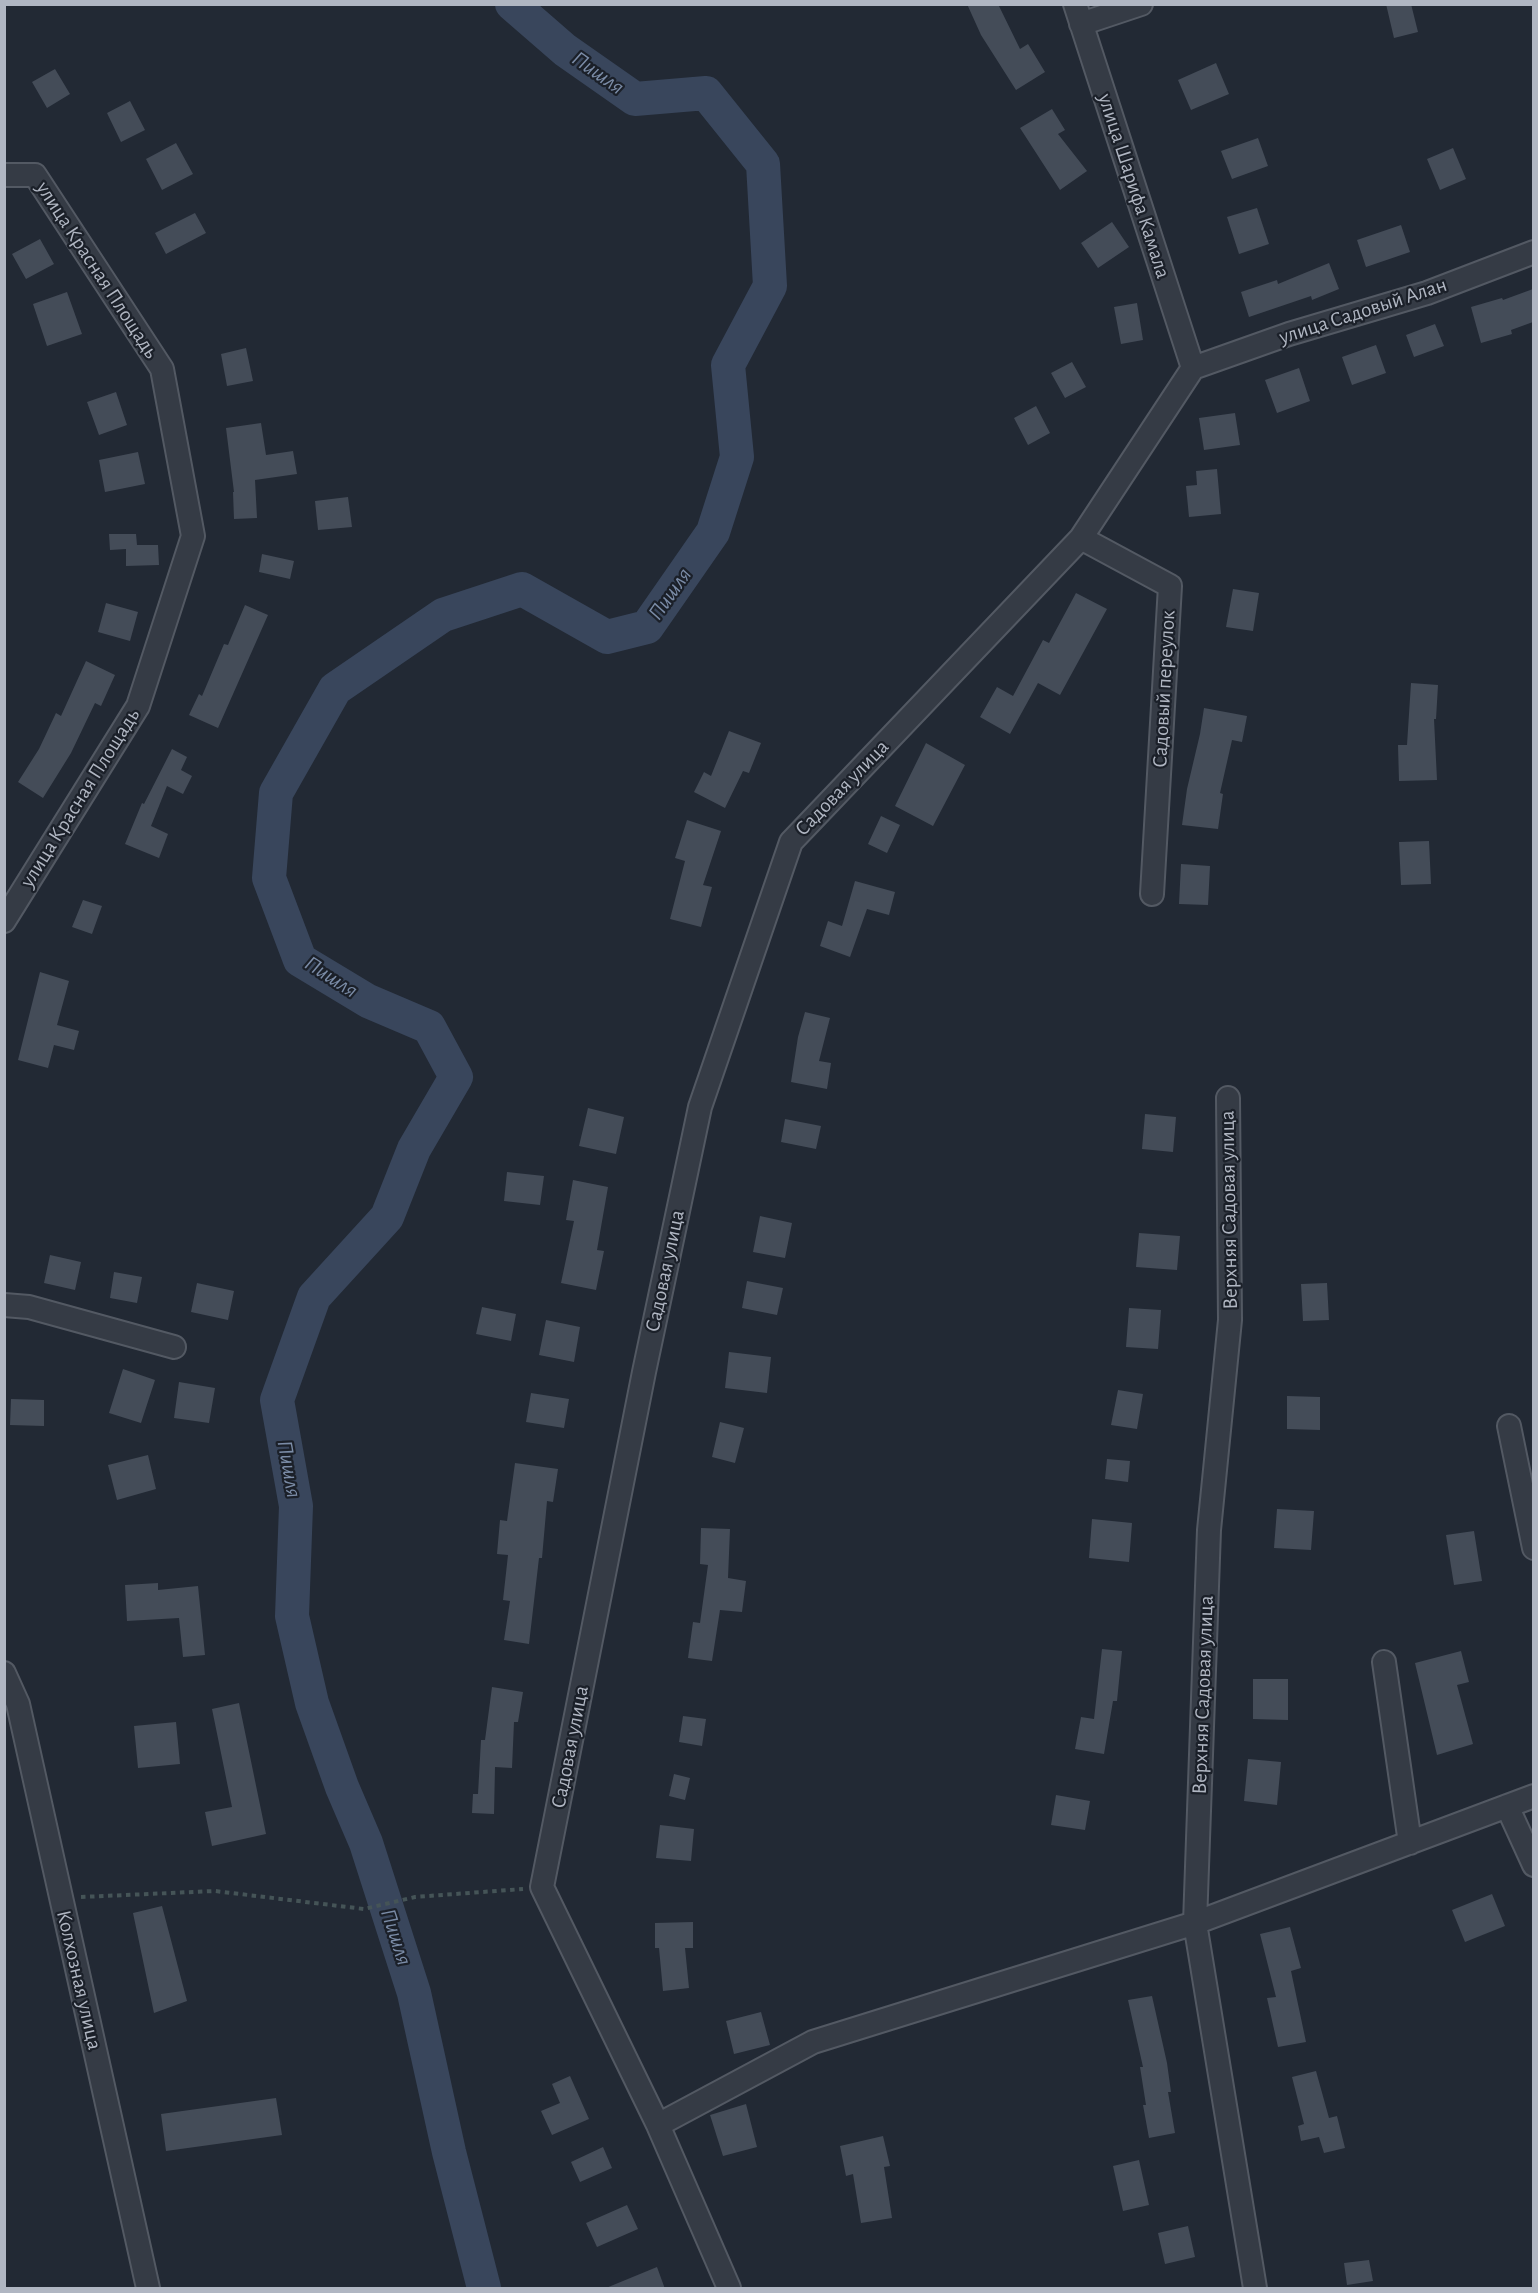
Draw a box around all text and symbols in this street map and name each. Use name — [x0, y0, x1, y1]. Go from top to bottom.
water label: Пишля — [567, 46, 629, 100]
street label: улица Шарифа Камала — [1092, 90, 1176, 282]
street label: улица Красная Площадь — [30, 177, 164, 363]
street label: улица Садовый Алан — [1276, 272, 1450, 350]
water label: Пишля — [643, 563, 697, 625]
street label: Садовый переулок — [1147, 610, 1181, 768]
street label: улица Красная Площадь — [15, 704, 145, 892]
street label: Садовая улица — [790, 735, 894, 841]
water label: Пишля — [300, 950, 362, 1004]
street label: Верхняя Садовая улица — [1215, 1110, 1243, 1310]
street label: Садовая улица — [640, 1208, 690, 1334]
water label: Пишля — [271, 1438, 307, 1500]
street label: Верхняя Садовая улица — [1187, 1595, 1219, 1795]
street label: Садовая улица — [546, 1684, 594, 1810]
water label: Пишля — [375, 1905, 417, 1969]
street label: Колхозная улица — [51, 1908, 107, 2052]

